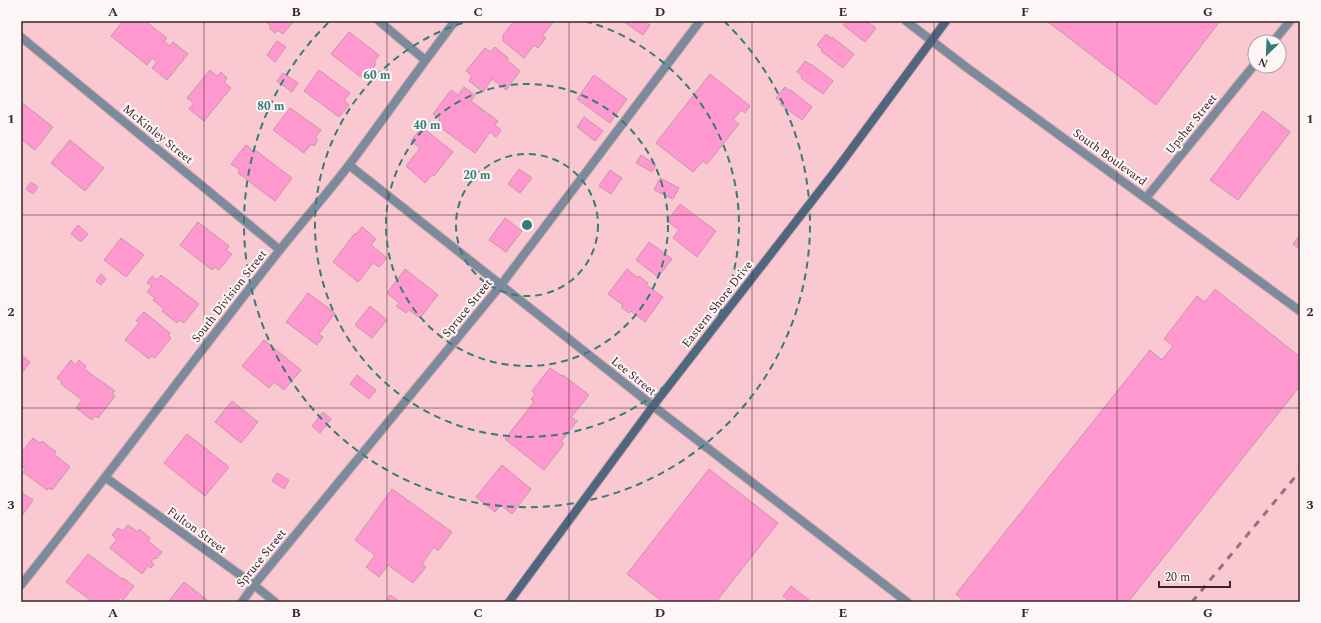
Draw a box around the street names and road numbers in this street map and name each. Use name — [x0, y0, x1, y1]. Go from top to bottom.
street label: Upsher Street — [1161, 90, 1222, 159]
street label: McKinley Street — [118, 100, 197, 169]
street label: South Boulevard — [1069, 124, 1151, 191]
street label: South Division Street — [187, 246, 272, 347]
street label: Eastern Shore Drive — [677, 256, 758, 352]
street label: Spruce Street — [438, 275, 497, 342]
street label: Lee Street — [607, 352, 661, 401]
street label: Fulton Street — [163, 502, 230, 559]
street label: Spruce Street — [232, 525, 291, 592]

